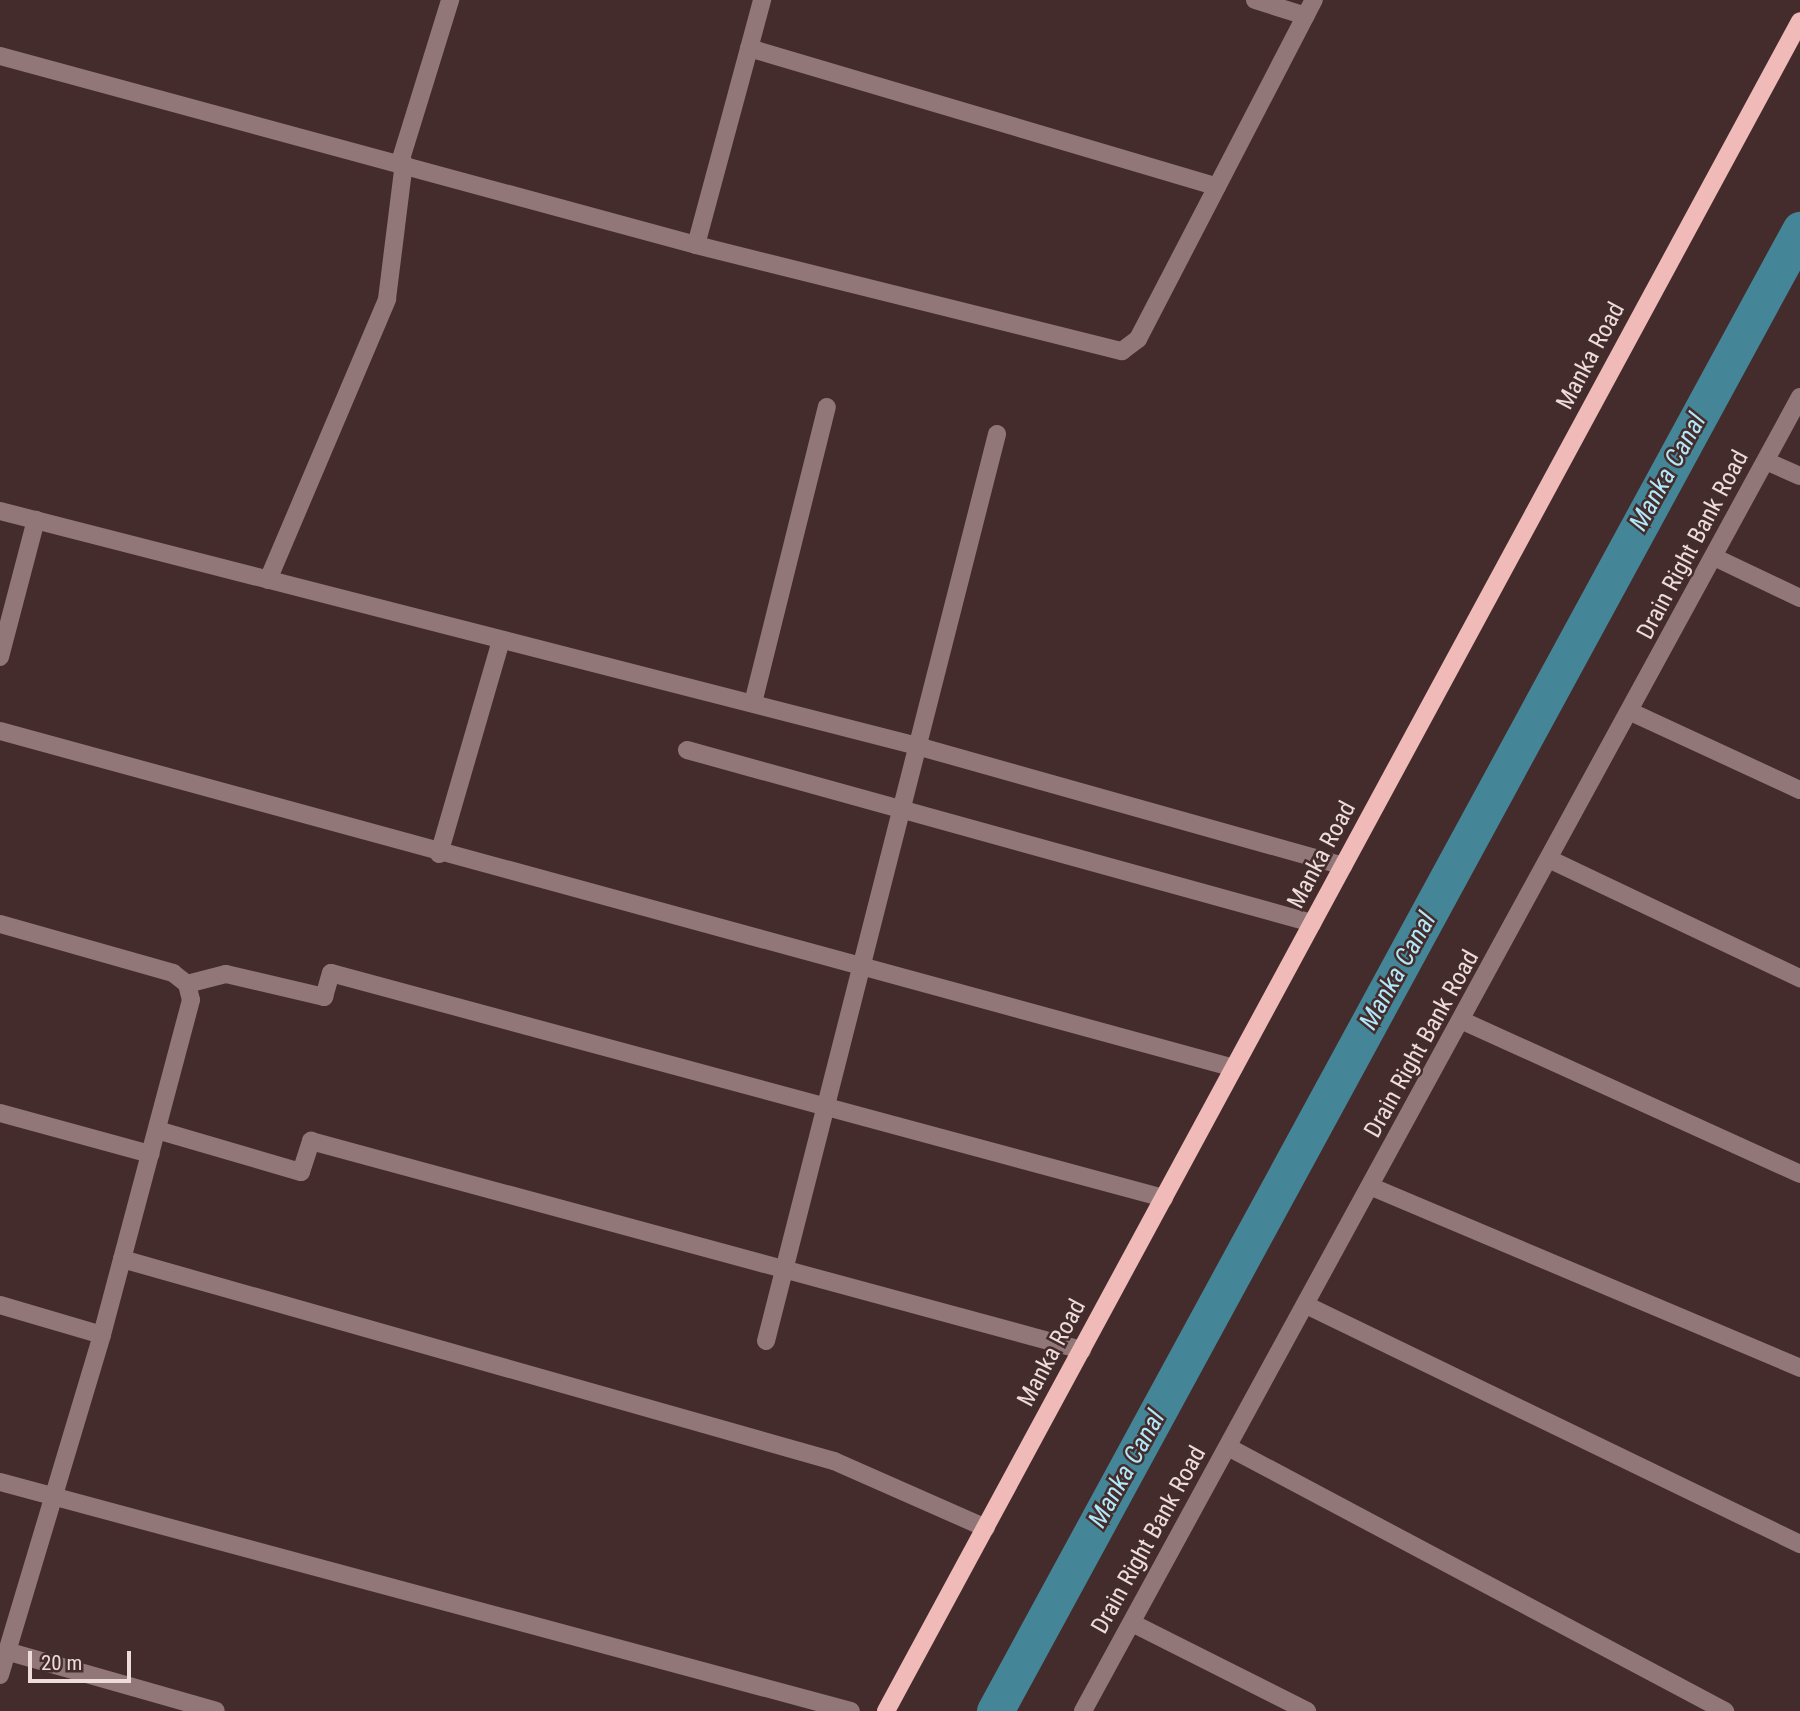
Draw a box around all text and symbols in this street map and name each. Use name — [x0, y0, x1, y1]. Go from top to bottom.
street label: Manka Road — [1551, 297, 1631, 415]
water label: Manka Canal — [1623, 408, 1713, 536]
street label: Drain Right Bank Road — [1631, 446, 1755, 644]
street label: Manka Road — [1282, 796, 1362, 914]
water label: Manka Canal — [1353, 907, 1443, 1035]
street label: Drain Right Bank Road — [1359, 945, 1485, 1143]
street label: Manka Road — [1012, 1294, 1092, 1412]
water label: Manka Canal — [1082, 1405, 1172, 1533]
street label: Drain Right Bank Road — [1086, 1441, 1212, 1639]
scale bar — [32, 1638, 135, 1682]
text: 20 m — [41, 1651, 82, 1675]

